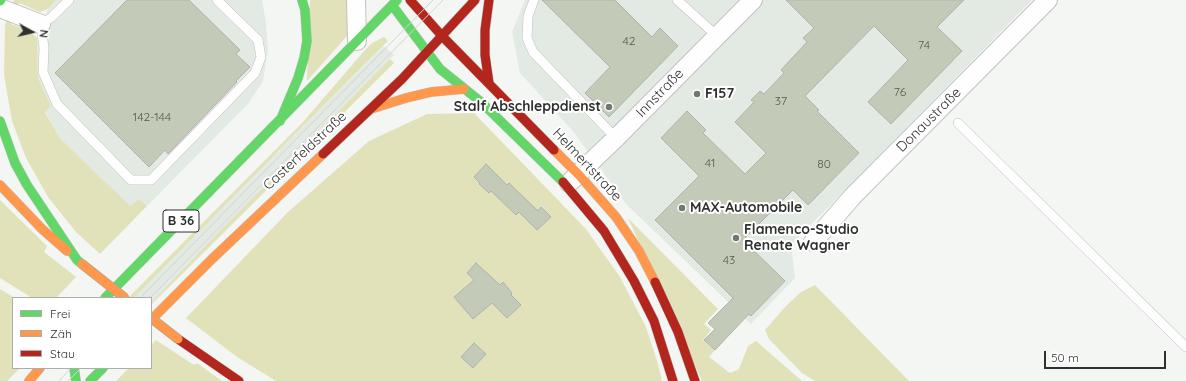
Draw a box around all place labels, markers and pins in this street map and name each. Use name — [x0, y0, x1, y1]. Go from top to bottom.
place label: F157 — [705, 86, 734, 102]
marker: F157 — [692, 89, 702, 99]
place label: Stalf Abschleppdienst — [454, 99, 601, 115]
marker: Stalf Abschleppdienst — [604, 102, 614, 112]
place label: MAX-Automobile — [690, 200, 802, 216]
marker: MAX-Automobile — [677, 203, 687, 213]
place label: Flamenco-Studio Renate Wagner — [744, 222, 859, 254]
marker: Flamenco-Studio Renate Wagner — [731, 233, 741, 243]

